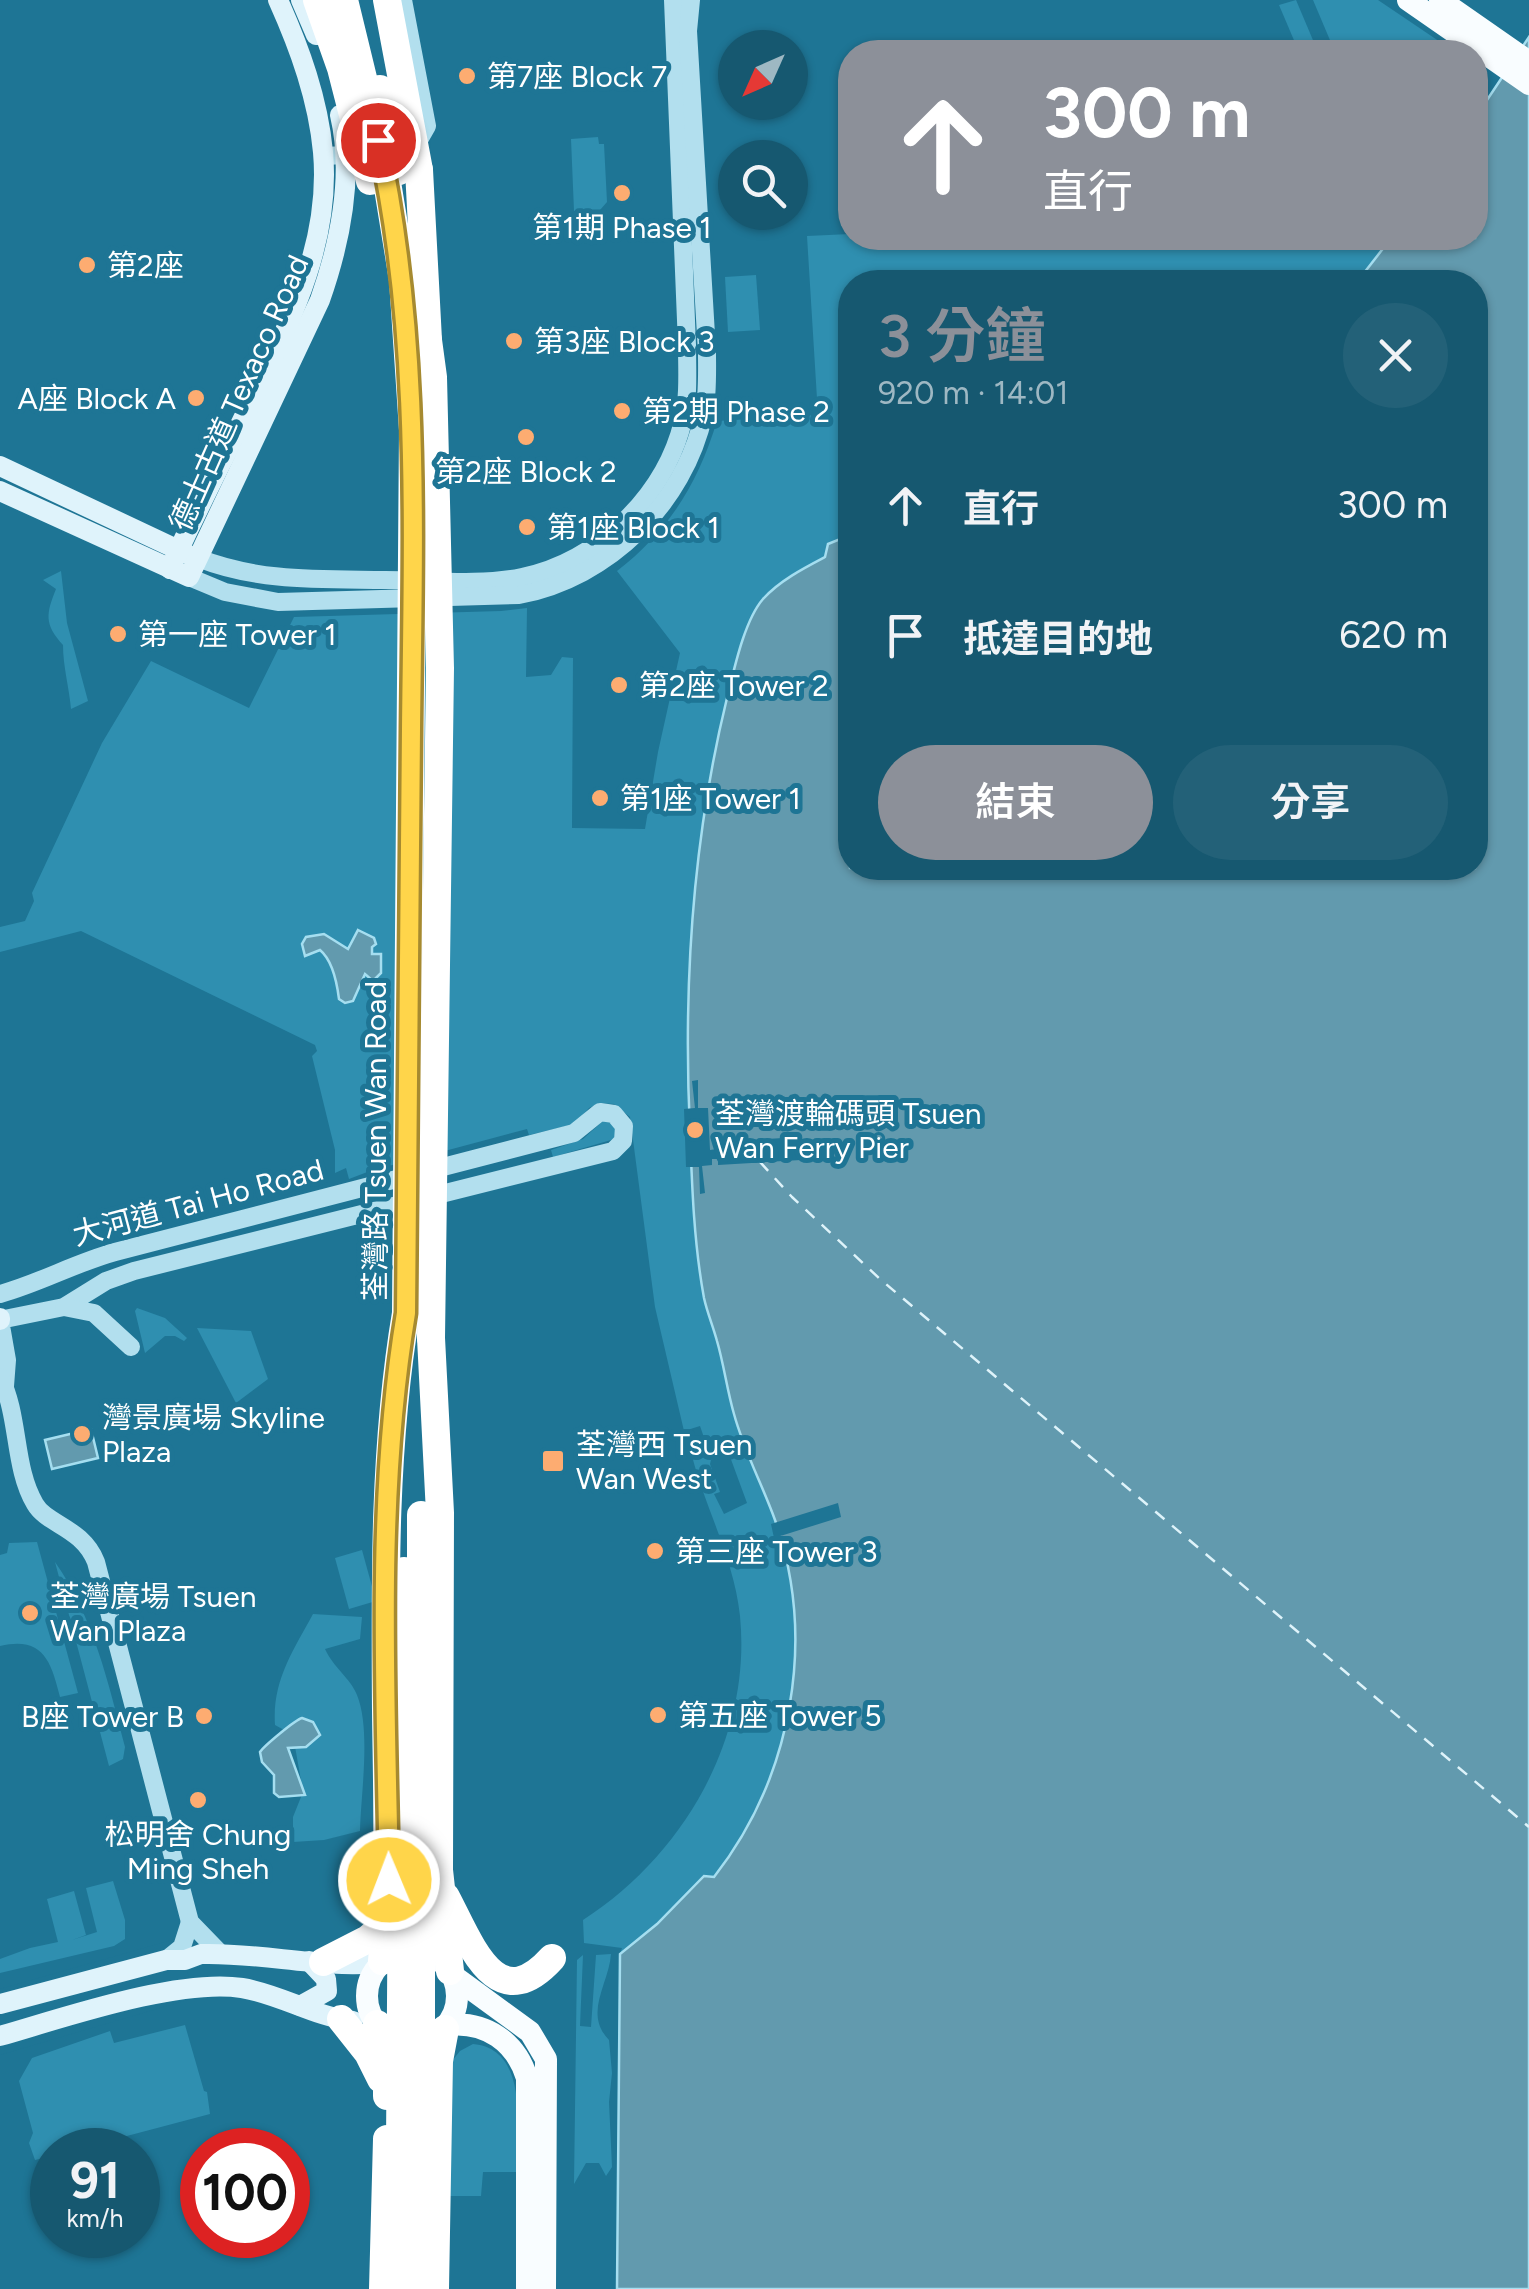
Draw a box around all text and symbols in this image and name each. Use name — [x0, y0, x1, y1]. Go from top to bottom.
north arrow — [718, 30, 808, 120]
map controls — [718, 30, 808, 230]
place label: 第7座 Block 7 — [487, 58, 667, 95]
marker: 第7座 Block 7 — [456, 65, 478, 87]
text: 300 m — [1043, 70, 1250, 155]
icon: ahead — [878, 80, 1008, 210]
pin — [336, 98, 421, 183]
icon: arrive — [351, 113, 406, 168]
button: search — [718, 140, 808, 230]
text: 直行 — [1043, 164, 1133, 218]
marker: 第1期 Phase 1 — [611, 182, 633, 204]
place label: 第1期 Phase 1 — [532, 209, 712, 246]
place label: 第2座 — [107, 247, 184, 284]
street label: 德士古道 Texaco Road — [162, 249, 316, 537]
marker: 第2座 — [76, 254, 98, 276]
text: 3 分鐘 — [878, 300, 1046, 372]
button: close — [1343, 303, 1448, 408]
place label: 第3座 Block 3 — [534, 323, 715, 360]
marker: 第3座 Block 3 — [503, 330, 525, 352]
text: 920 m · 14:01 — [878, 374, 1069, 412]
place label: A座 Block A — [17, 380, 177, 417]
marker: A座 Block A — [185, 387, 207, 409]
place label: 第2期 Phase 2 — [642, 393, 830, 430]
marker: 第2期 Phase 2 — [611, 400, 633, 422]
marker: 第2座 Block 2 — [515, 426, 537, 448]
place label: 第2座 Block 2 — [435, 453, 617, 490]
icon: ahead — [878, 478, 933, 533]
text: 300 m — [1337, 482, 1448, 528]
text: 直行 — [963, 486, 1039, 532]
place label: 第1座 Block 1 — [547, 509, 720, 546]
marker: 第1座 Block 1 — [516, 516, 538, 538]
icon: arrive — [878, 608, 933, 663]
text: 620 m — [1339, 612, 1448, 658]
place label: 第一座 Tower 1 — [138, 616, 337, 653]
text: 抵達目的地 — [963, 616, 1153, 662]
marker: 第一座 Tower 1 — [107, 623, 129, 645]
place label: 第2座 Tower 2 — [639, 667, 829, 704]
marker: 第2座 Tower 2 — [608, 674, 630, 696]
button: 結束 — [878, 745, 1153, 860]
button: 分享 — [1173, 745, 1448, 860]
place label: 第1座 Tower 1 — [620, 780, 801, 817]
marker: 第1座 Tower 1 — [589, 787, 611, 809]
street label: 荃灣路 Tsuen Wan Road — [357, 981, 394, 1301]
place label: 荃灣渡輪碼頭 Tsuen Wan Ferry Pier — [715, 1095, 981, 1166]
marker: 荃灣渡輪碼頭 Tsuen Wan Ferry Pier — [684, 1119, 706, 1141]
street label: 大河道 Tai Ho Road — [69, 1151, 327, 1253]
place label: 灣景廣場 Skyline Plaza — [102, 1399, 325, 1470]
marker: 灣景廣場 Skyline Plaza — [71, 1423, 93, 1445]
place label: 荃灣西 Tsuen Wan West — [576, 1426, 752, 1497]
marker: 荃灣西 Tsuen Wan West — [540, 1448, 566, 1474]
place label: 第三座 Tower 3 — [675, 1533, 878, 1570]
marker: 第三座 Tower 3 — [644, 1540, 666, 1562]
place label: 荃灣廣場 Tsuen Wan Plaza — [50, 1578, 256, 1649]
marker: 荃灣廣場 Tsuen Wan Plaza — [19, 1602, 41, 1624]
place label: 第五座 Tower 5 — [678, 1697, 881, 1734]
place label: B座 Tower B — [21, 1698, 184, 1735]
marker: 第五座 Tower 5 — [647, 1704, 669, 1726]
marker: B座 Tower B — [193, 1705, 215, 1727]
marker: 松明舍 Chung Ming Sheh — [187, 1789, 209, 1811]
place label: 松明舍 Chung Ming Sheh — [105, 1816, 291, 1887]
position arrow — [337, 1828, 441, 1932]
speed limit sign: 100 — [180, 2128, 310, 2258]
text: 91 — [70, 2150, 120, 2211]
text: km/h — [66, 2203, 124, 2233]

